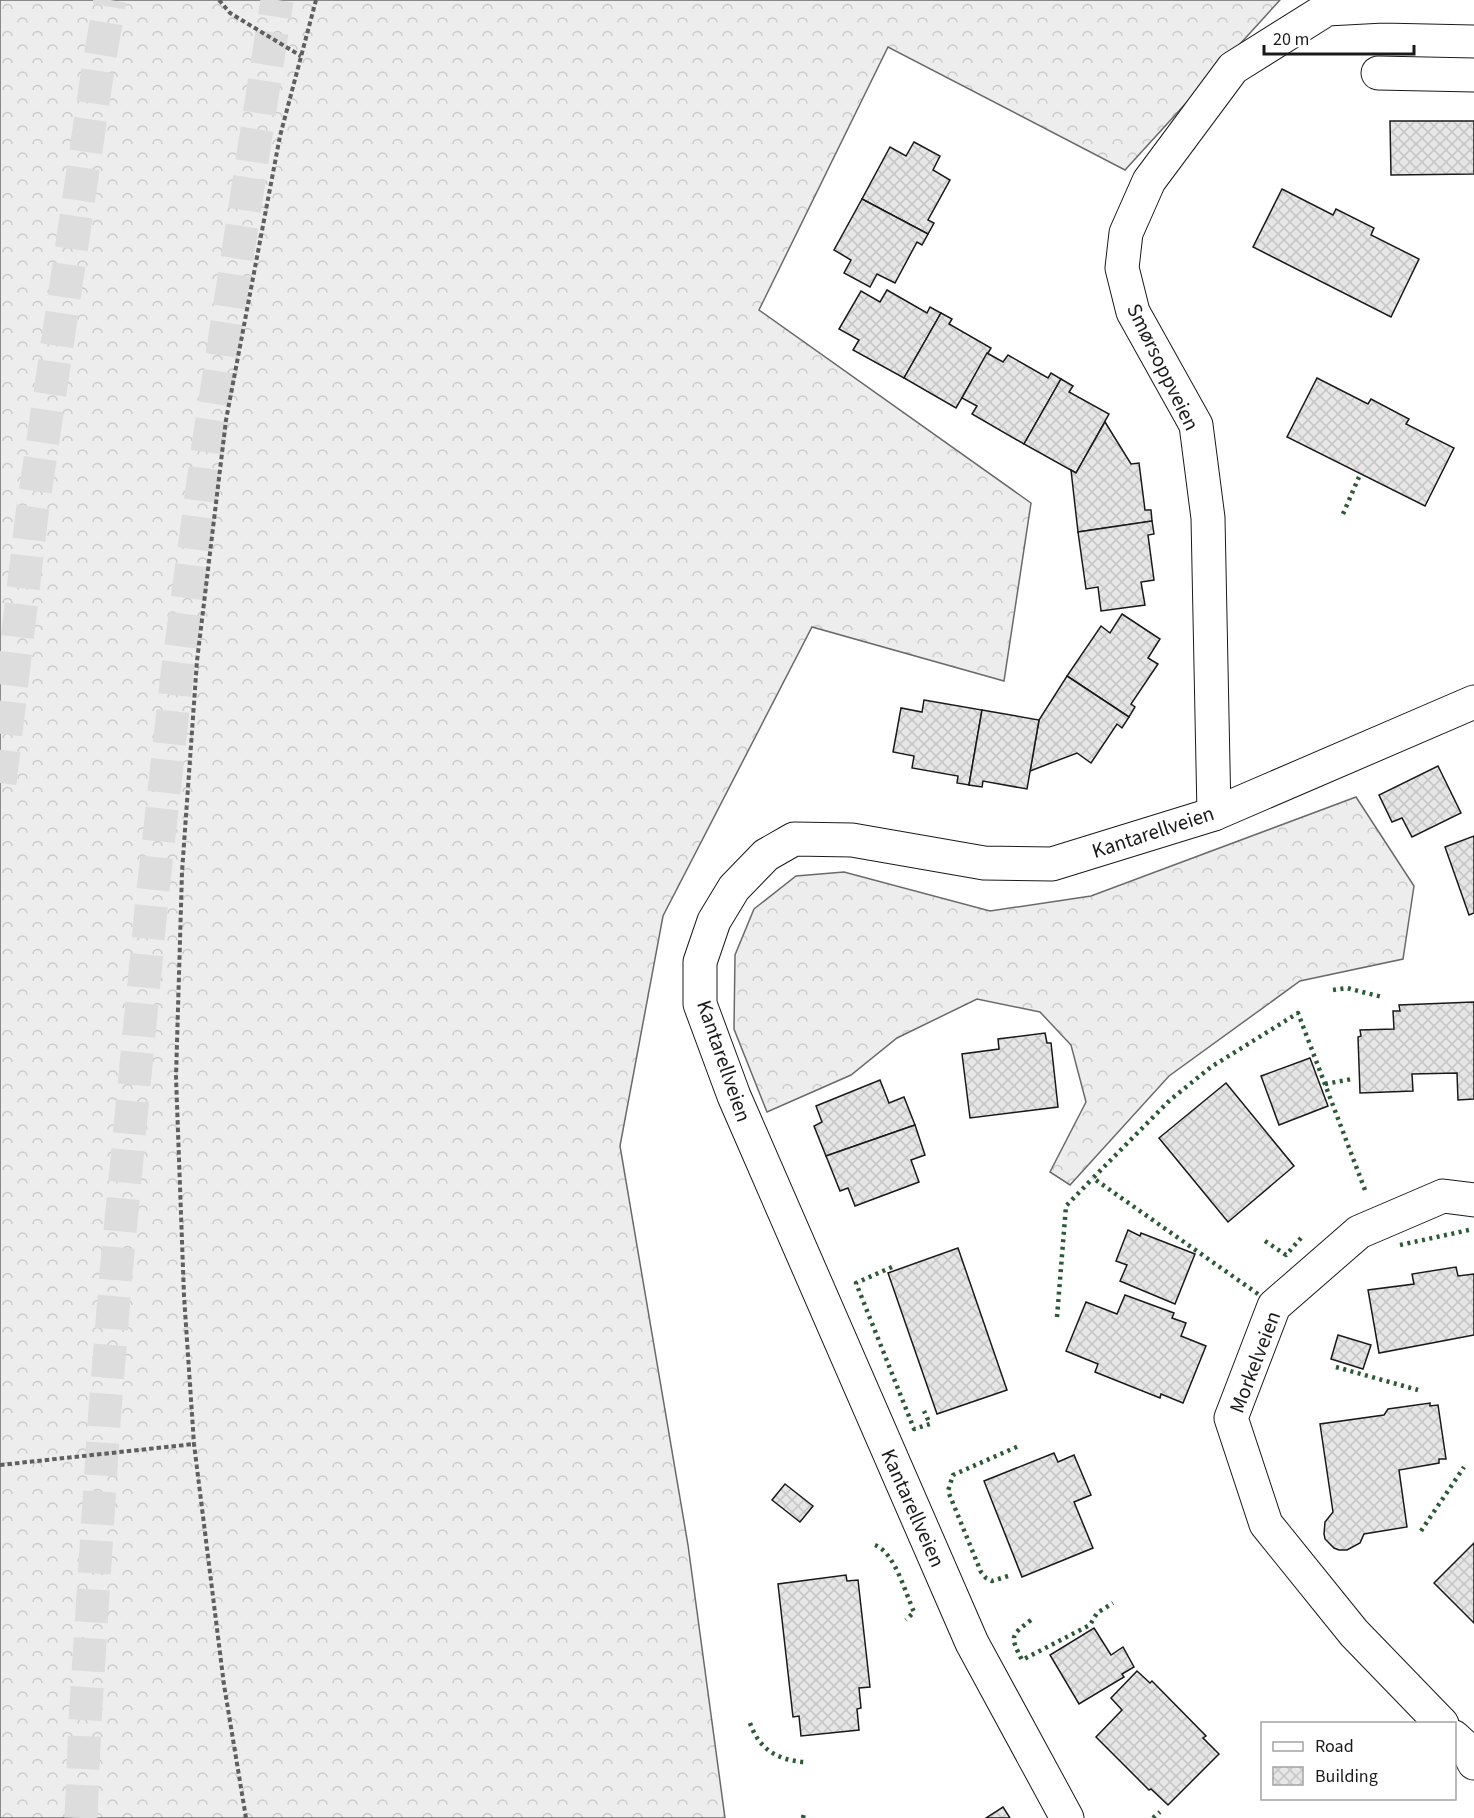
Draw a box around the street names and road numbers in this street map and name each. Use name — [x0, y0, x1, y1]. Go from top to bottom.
street label: Smørsoppveien — [1119, 298, 1207, 436]
street label: Kantarellveien — [1088, 798, 1218, 866]
street label: Kantarellveien — [689, 996, 759, 1126]
street label: Morkelveien — [1222, 1307, 1288, 1417]
street label: Kantarellveien — [873, 1444, 953, 1572]

